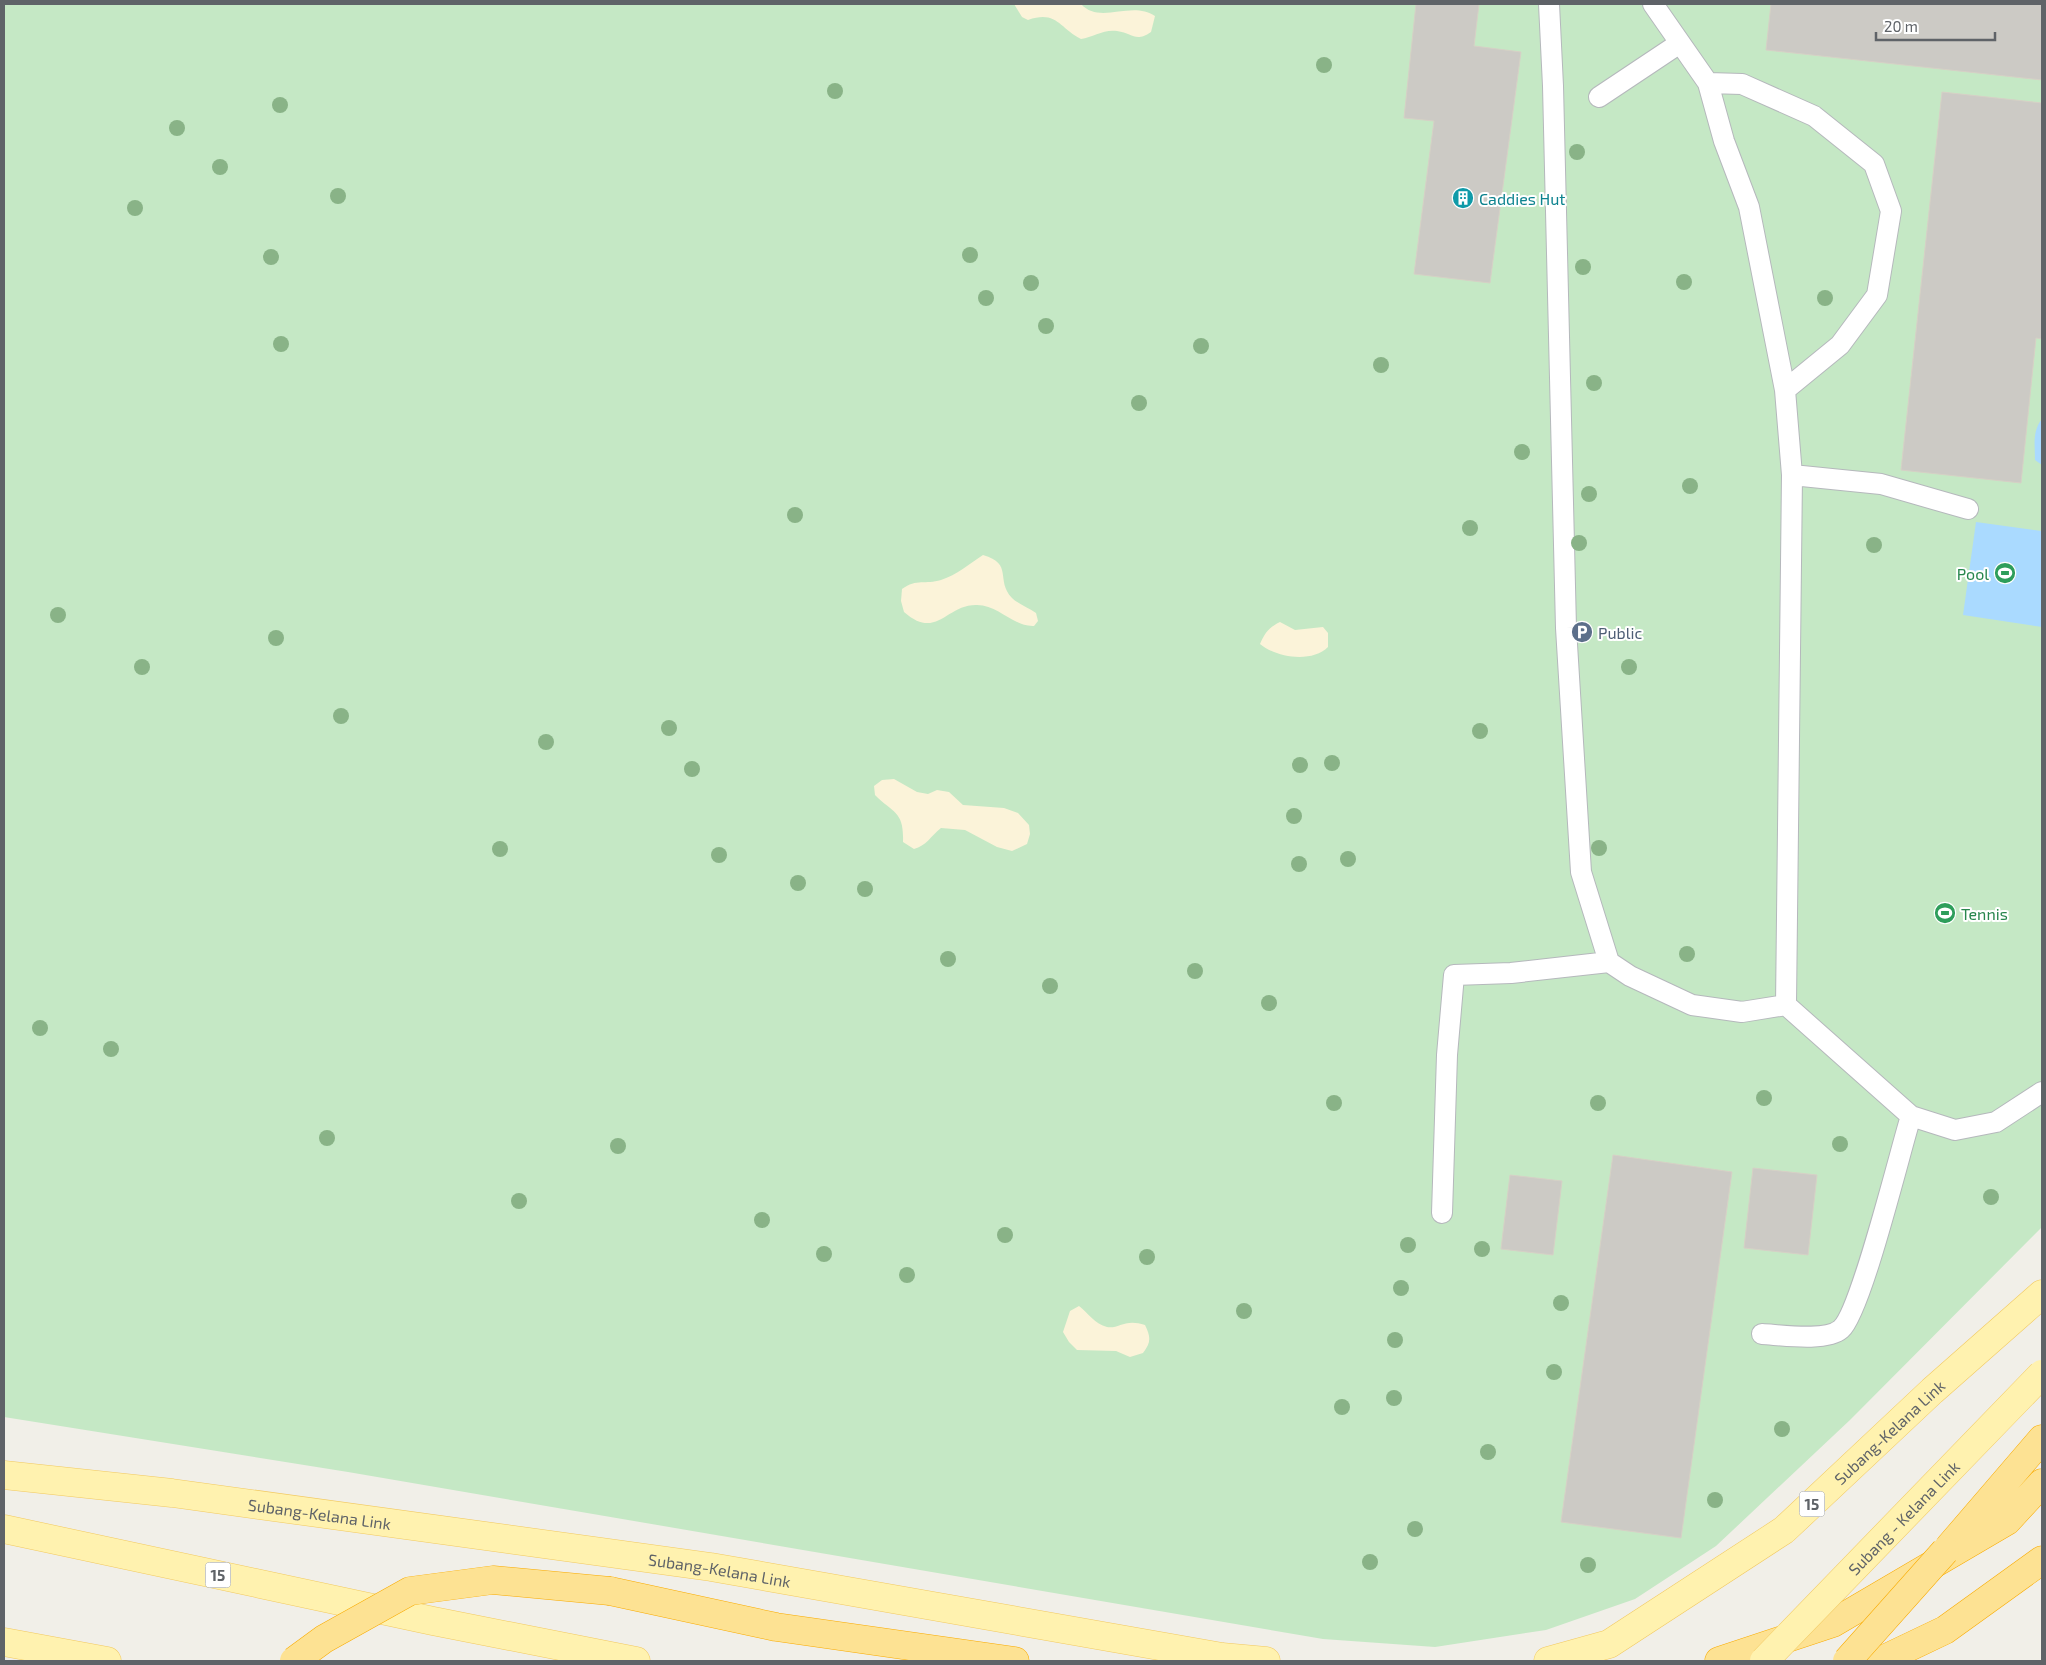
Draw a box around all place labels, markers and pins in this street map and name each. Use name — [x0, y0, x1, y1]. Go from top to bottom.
building icon: Caddies Hut — [1451, 186, 1475, 210]
place label: Caddies Hut — [1479, 189, 1565, 208]
sports icon: Pool — [1993, 561, 2017, 585]
place label: Pool — [1957, 564, 1989, 583]
parking icon: Public — [1570, 620, 1594, 644]
place label: Public — [1598, 623, 1642, 642]
sports icon: Tennis — [1933, 901, 1957, 925]
place label: Tennis — [1961, 904, 2008, 923]

